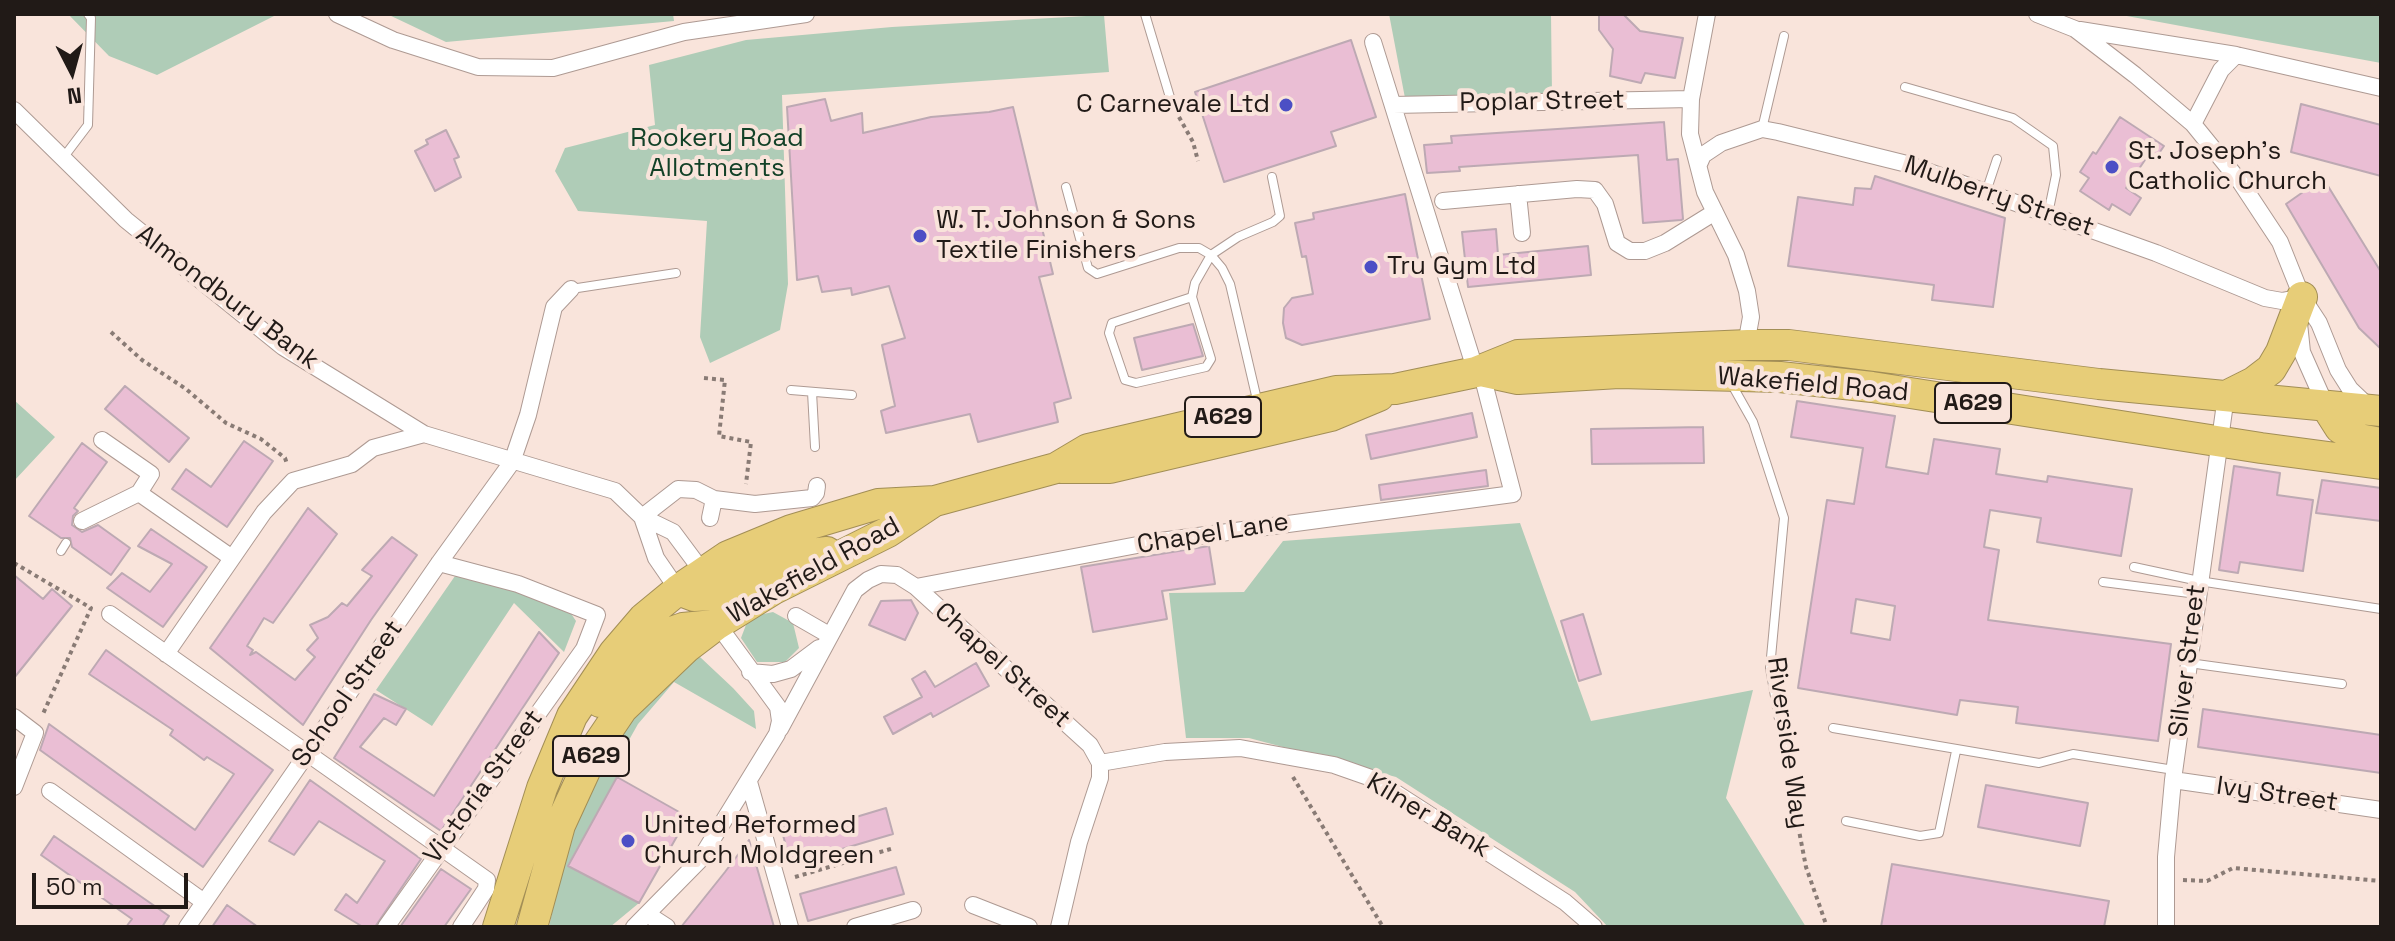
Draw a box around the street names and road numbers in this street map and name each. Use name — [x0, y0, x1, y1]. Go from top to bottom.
street label: Poplar Street — [1459, 85, 1625, 119]
street label: Mulberry Street — [1900, 150, 2098, 244]
street label: Almondbury Bank — [129, 219, 325, 377]
street label: Wakefield Road — [1716, 361, 1910, 409]
road number: A629 — [1935, 383, 2011, 423]
road number: A629 — [1185, 397, 1261, 437]
street label: Chapel Lane — [1135, 507, 1291, 561]
street label: Wakefield Road — [723, 511, 905, 631]
street label: Silver Street — [2163, 583, 2213, 739]
street label: Chapel Street — [928, 597, 1076, 735]
street label: School Street — [286, 615, 410, 773]
street label: Riverside Way — [1760, 655, 1814, 831]
street label: Victoria Street — [418, 704, 550, 870]
road number: A629 — [553, 736, 629, 776]
street label: Kilner Bank — [1361, 767, 1495, 865]
street label: Ivy Street — [2214, 771, 2340, 819]

